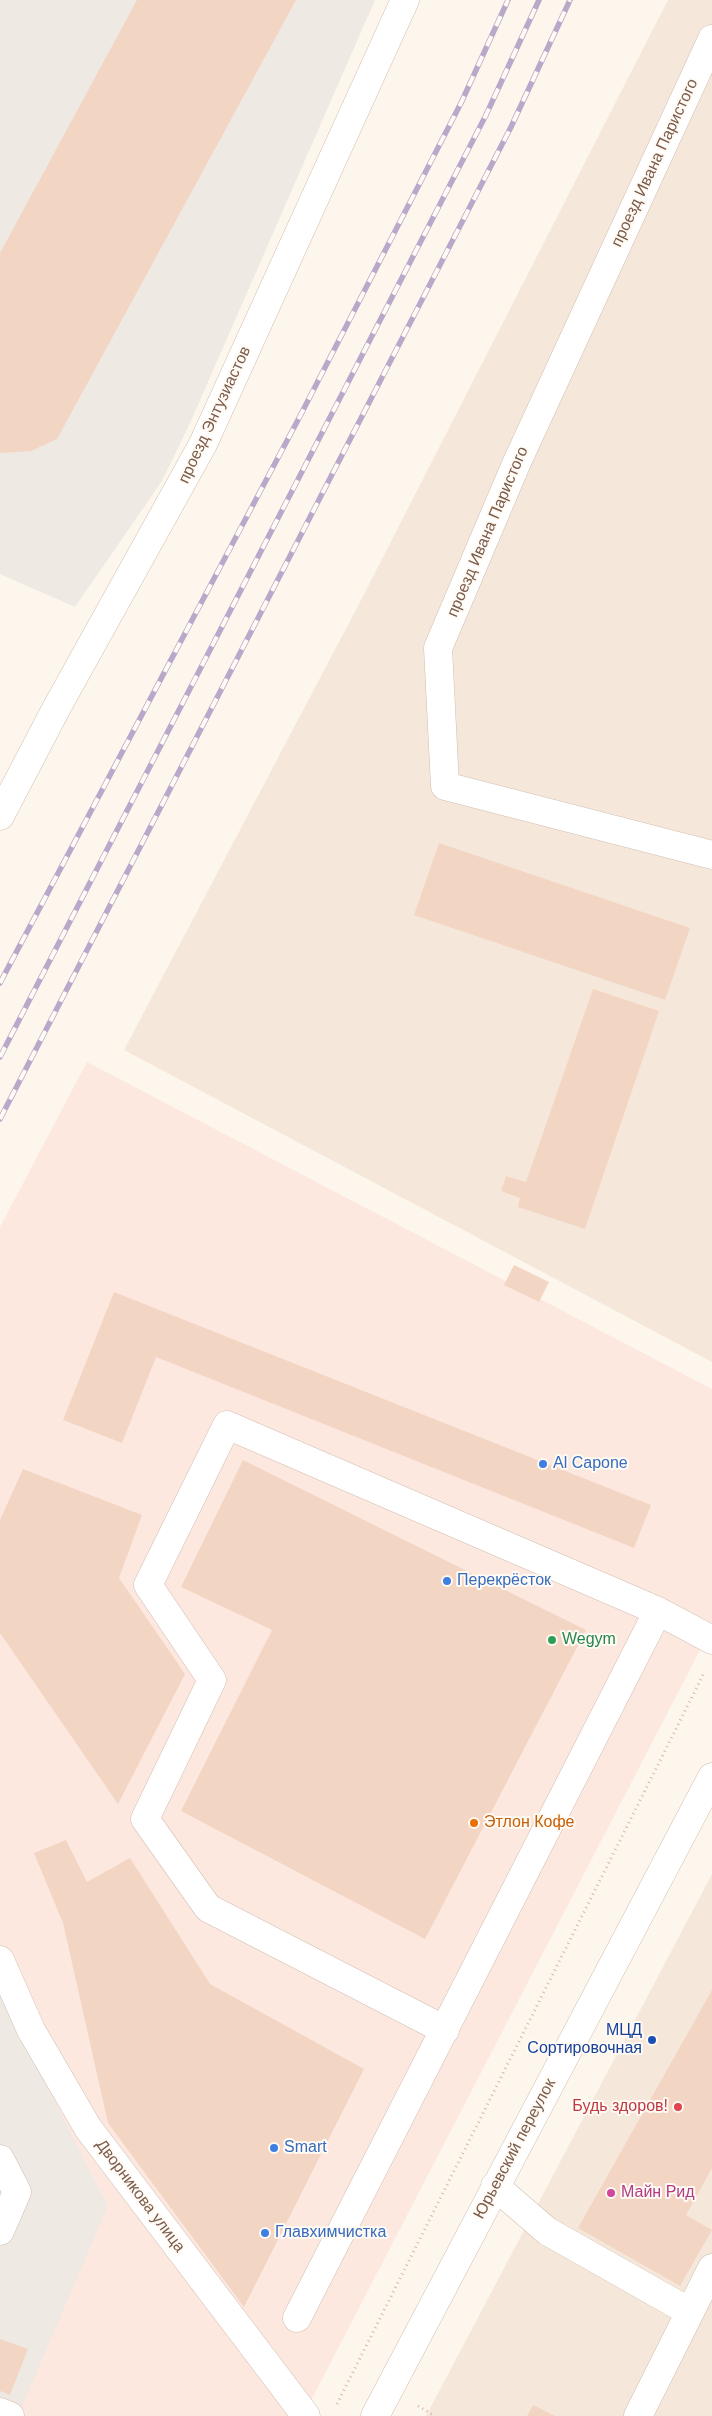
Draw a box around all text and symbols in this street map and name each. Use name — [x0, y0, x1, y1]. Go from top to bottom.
street label: проезд Ивана Паристого — [608, 76, 702, 250]
street label: проезд Энтузиастов — [175, 343, 255, 487]
street label: проезд Ивана Паристого — [443, 444, 533, 620]
place label: Al Capone — [553, 1454, 628, 1474]
marker: Al Capone — [537, 1458, 549, 1470]
place label: Перекрёсток — [457, 1571, 551, 1591]
marker: Перекрёсток — [441, 1575, 453, 1587]
place label: Wegym — [562, 1630, 616, 1650]
marker: Wegym — [546, 1634, 558, 1646]
place label: Этлон Кофе — [484, 1813, 574, 1833]
marker: Этлон Кофе — [468, 1817, 480, 1829]
place label: МЦД Сортировочная — [527, 2021, 642, 2059]
marker: МЦД Сортировочная — [646, 2034, 658, 2046]
street label: Юрьевский переулок — [470, 2076, 560, 2222]
place label: Будь здоров! — [572, 2097, 668, 2117]
marker: Будь здоров! — [672, 2101, 684, 2113]
street label: Дворникова улица — [91, 2136, 189, 2256]
place label: Smart — [284, 2138, 327, 2158]
marker: Smart — [268, 2142, 280, 2154]
place label: Майн Рид — [621, 2183, 695, 2203]
marker: Майн Рид — [605, 2187, 617, 2199]
place label: Главхимчистка — [275, 2223, 386, 2243]
marker: Главхимчистка — [259, 2227, 271, 2239]

